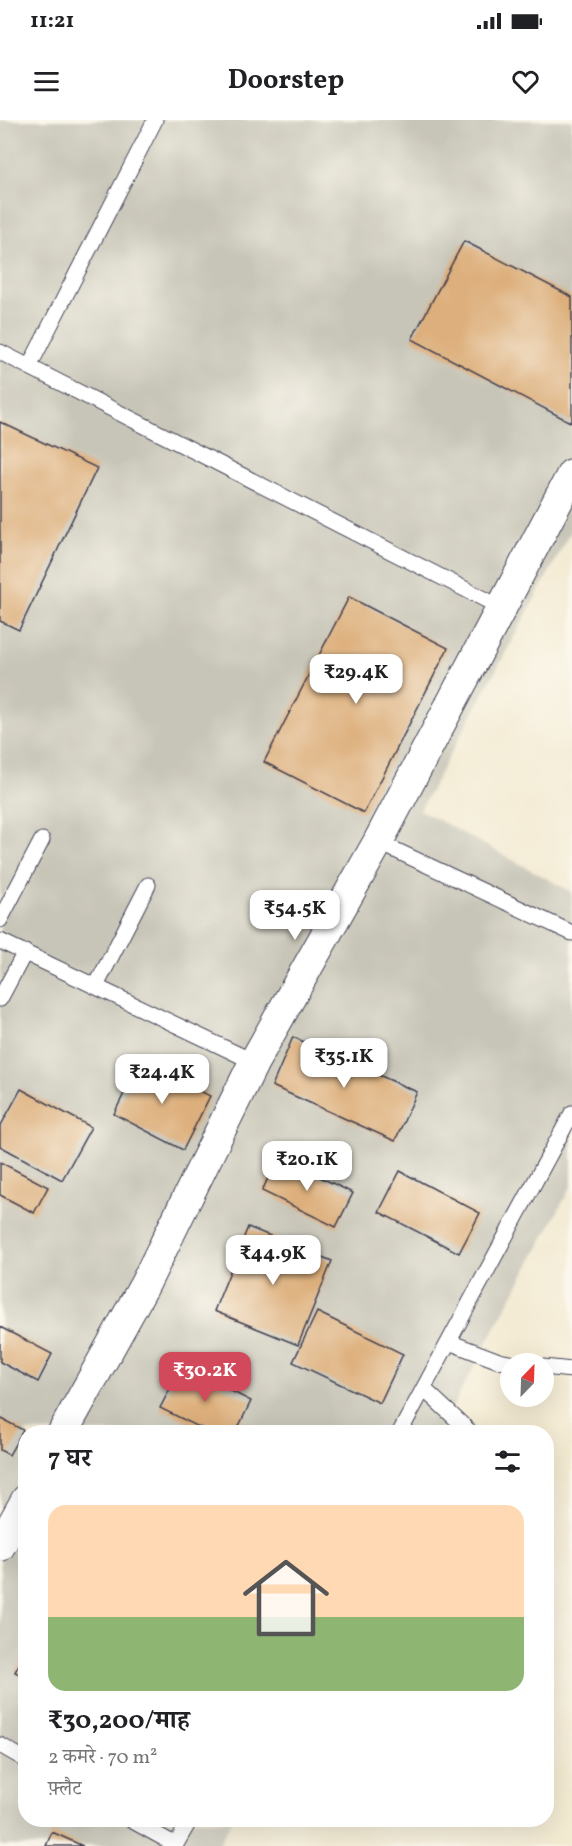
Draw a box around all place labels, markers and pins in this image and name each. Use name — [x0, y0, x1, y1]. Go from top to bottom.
pin: ₹29.4K — [307, 654, 405, 705]
pin: ₹54.5K — [246, 890, 344, 941]
pin: ₹35.1K — [295, 1038, 393, 1089]
pin: ₹24.4K — [113, 1054, 211, 1105]
pin: ₹20.1K — [258, 1141, 356, 1192]
pin: ₹44.9K — [224, 1235, 322, 1286]
pin: ₹30.2K — [156, 1352, 254, 1403]

